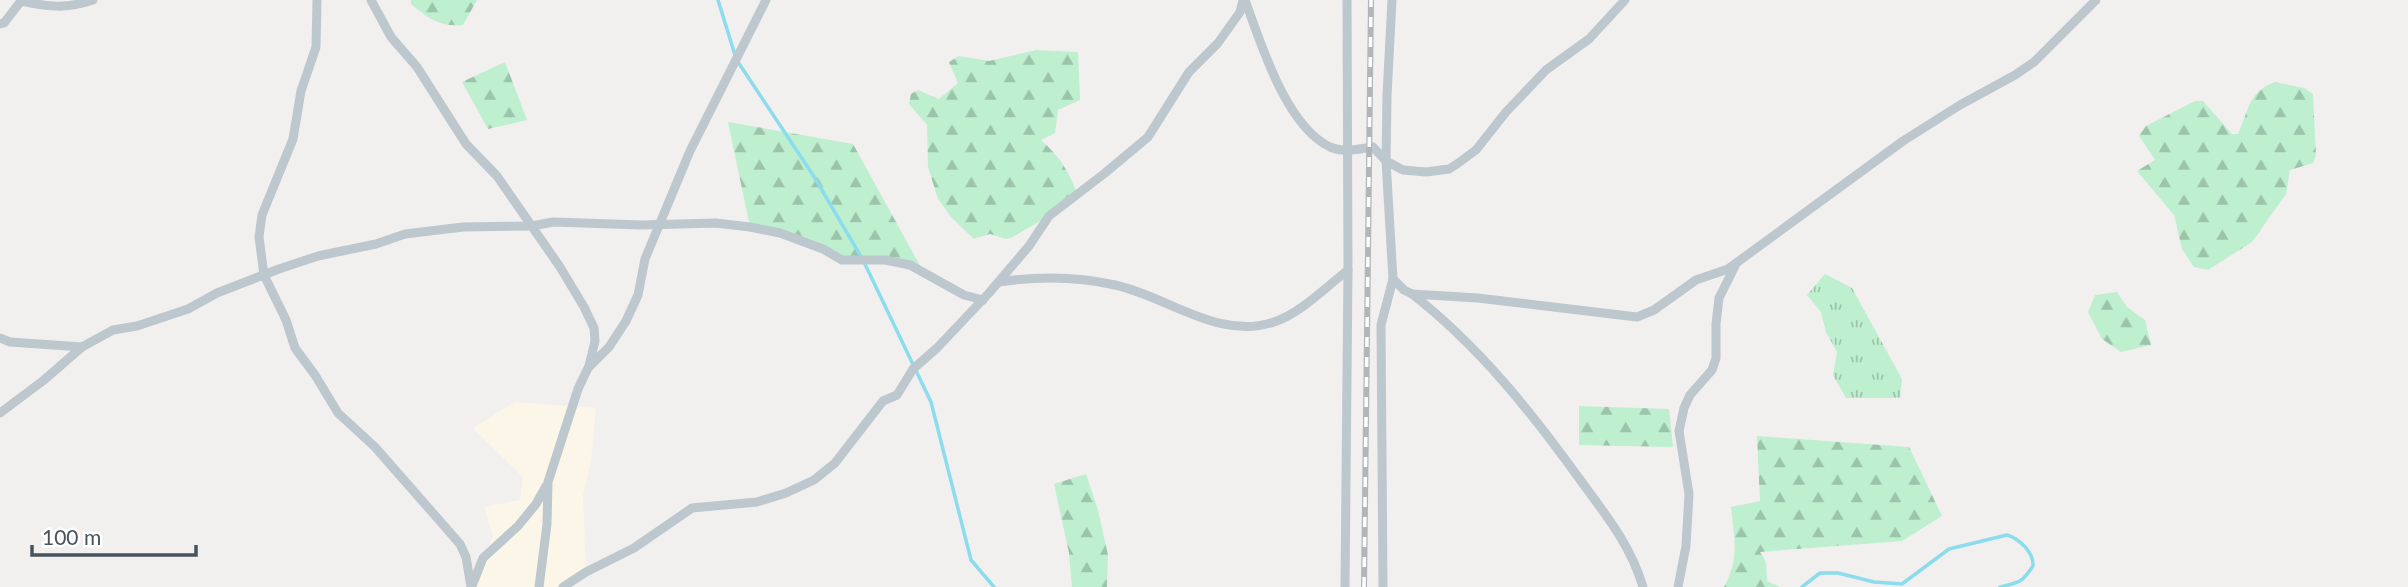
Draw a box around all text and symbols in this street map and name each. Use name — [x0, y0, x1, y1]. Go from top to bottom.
scale bar — [32, 514, 196, 558]
text: 100 m — [42, 524, 101, 549]

